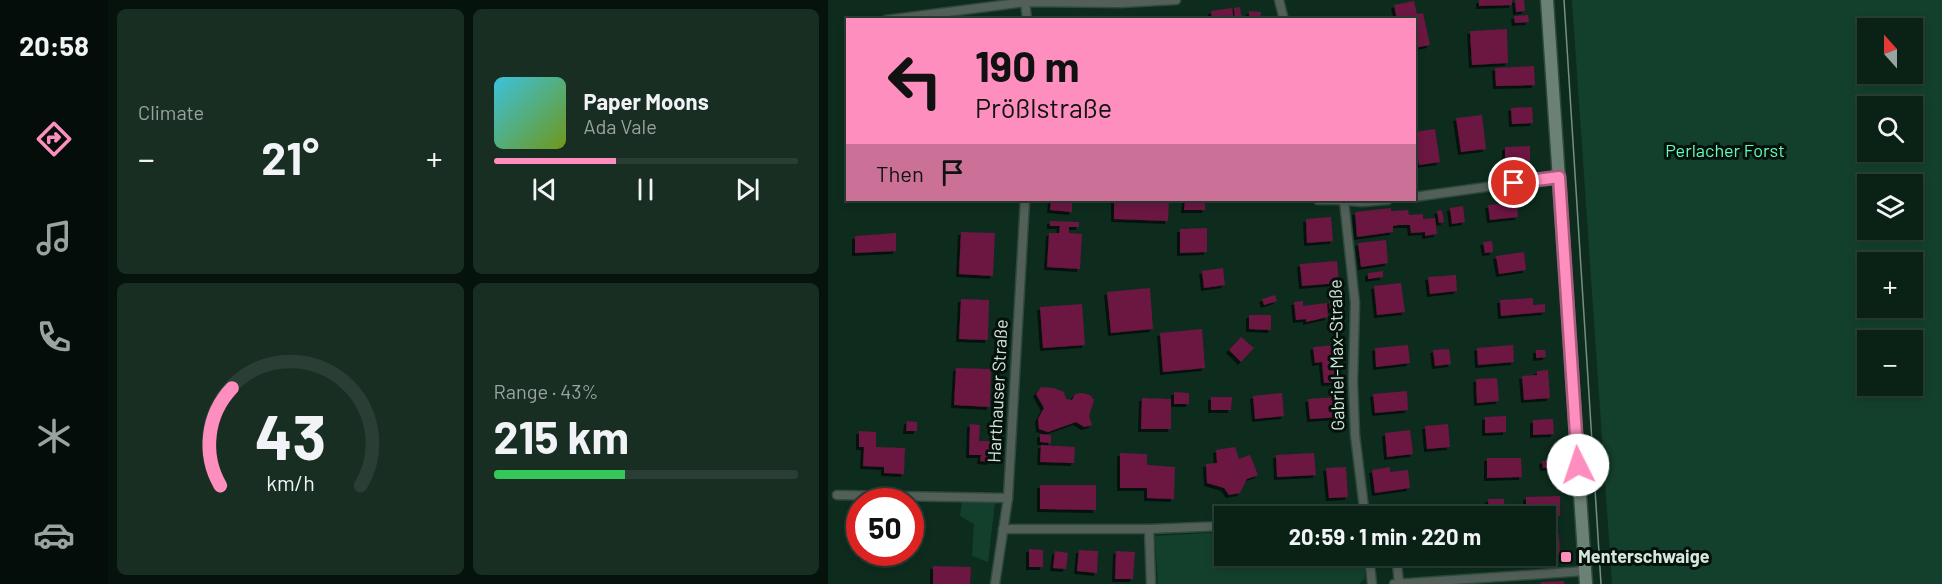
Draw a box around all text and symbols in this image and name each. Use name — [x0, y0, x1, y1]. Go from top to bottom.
north arrow — [1857, 18, 1923, 84]
map controls — [1857, 18, 1923, 396]
text: 20:58 — [19, 29, 89, 61]
text: 190 m — [975, 40, 1080, 90]
icon: left — [876, 42, 954, 120]
text: Paper Moons — [584, 88, 709, 114]
text: Prößlstraße — [975, 91, 1112, 123]
button: search — [1857, 96, 1923, 162]
text: Climate — [138, 100, 204, 124]
text: Ada Vale — [584, 114, 657, 138]
icon: directions — [33, 118, 75, 160]
text: 21° — [261, 130, 319, 184]
text: − — [138, 138, 155, 178]
text: + — [426, 138, 443, 178]
park label: Perlacher Forst — [1665, 139, 1785, 161]
icon: arrive — [936, 156, 969, 189]
pin — [1488, 157, 1539, 208]
text: Then — [876, 160, 924, 186]
icon: arrive — [1497, 166, 1530, 199]
icon: previous — [528, 173, 561, 206]
icon: pause — [629, 173, 662, 206]
icon: next — [731, 173, 764, 206]
button: layers — [1857, 174, 1923, 240]
icon: music — [33, 217, 75, 259]
button: + — [1857, 252, 1923, 318]
street label: Gabriel-Max-Straße — [1324, 279, 1348, 431]
icon: phone — [33, 316, 75, 358]
street label: Harthauser Straße — [982, 319, 1012, 463]
button: − — [1857, 330, 1923, 396]
text: Range · 43% — [494, 379, 599, 403]
text: 43 — [255, 398, 326, 472]
text: 215 km — [494, 409, 629, 463]
icon: climate — [33, 415, 75, 457]
position arrow — [1546, 433, 1610, 497]
text: km/h — [266, 470, 315, 495]
speed limit sign: 50 — [846, 488, 924, 566]
icon: car — [33, 514, 75, 556]
text: 20:59 · 1 min · 220 m — [1289, 523, 1481, 549]
place label: Menterschwaige — [1578, 545, 1710, 567]
marker: Menterschwaige — [1559, 550, 1573, 564]

